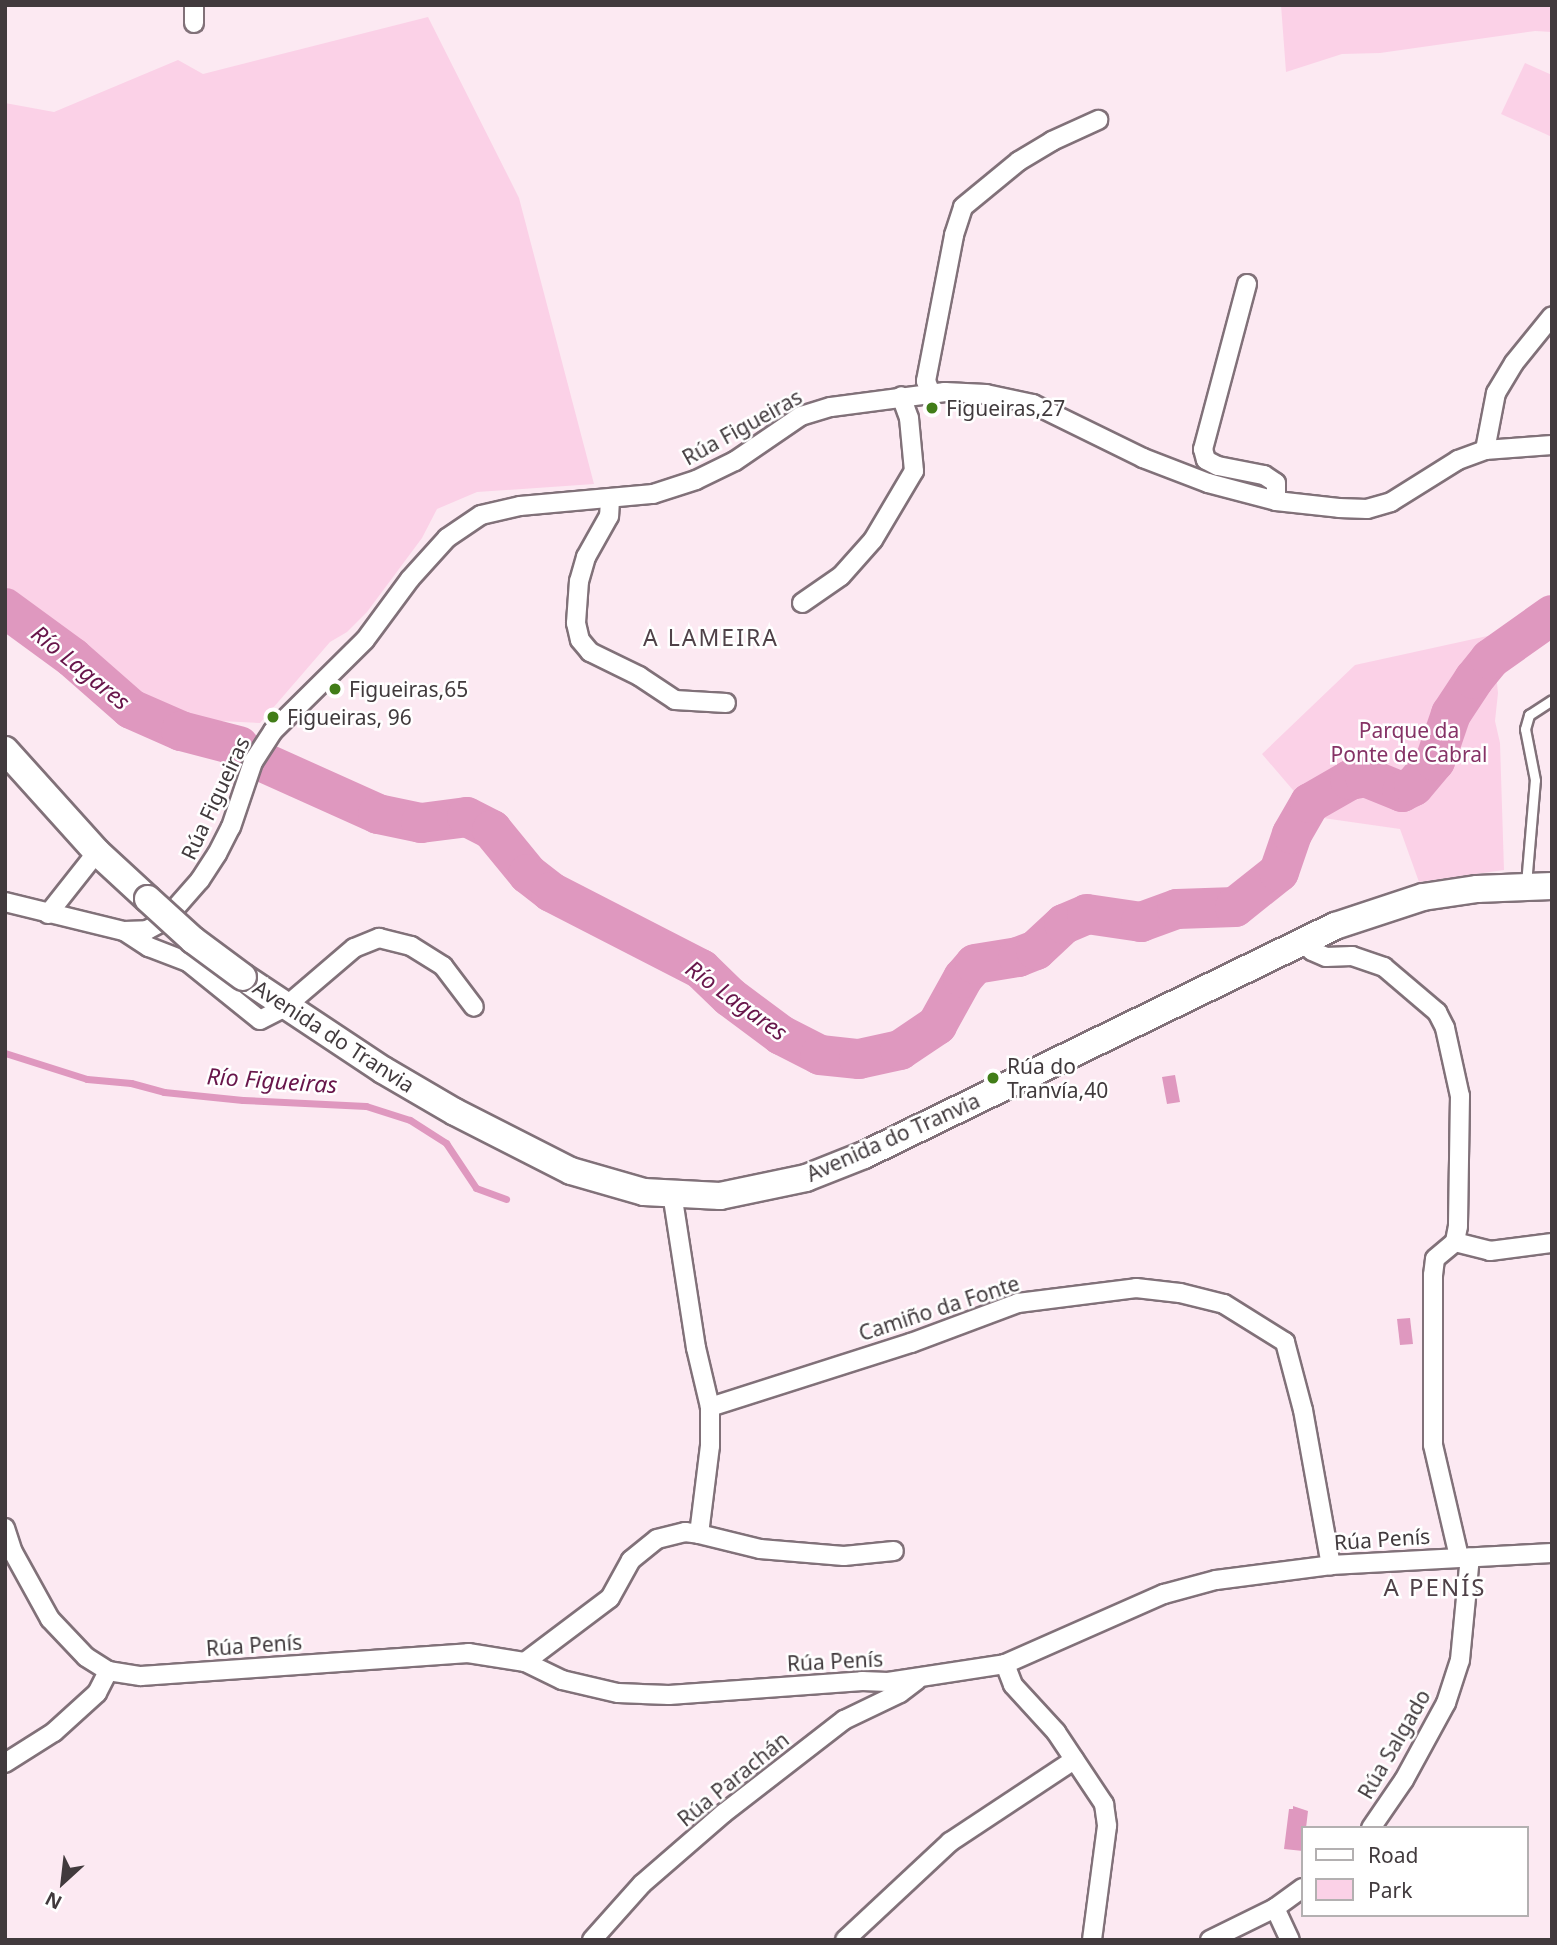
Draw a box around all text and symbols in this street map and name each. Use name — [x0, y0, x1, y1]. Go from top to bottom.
street label: Rúa Figueiras — [678, 384, 806, 470]
place label: Figueiras,27 — [946, 395, 1065, 421]
marker: Figueiras,27 — [924, 400, 940, 416]
water label: Río Lagares — [26, 619, 136, 715]
district label: A LAMEIRA — [644, 623, 778, 651]
place label: Figueiras,65 — [349, 676, 468, 702]
marker: Figueiras,65 — [327, 681, 343, 697]
place label: Figueiras, 96 — [287, 704, 412, 730]
marker: Figueiras, 96 — [265, 709, 281, 725]
park label: Parque da Ponte de Cabral — [1331, 717, 1487, 767]
street label: Rúa Figueiras — [176, 732, 254, 864]
water label: Río Lagares — [681, 954, 793, 1046]
street label: Avenida do Tranvia — [249, 974, 419, 1098]
place label: Rúa do Tranvía,40 — [1007, 1053, 1108, 1103]
water label: Río Figueiras — [206, 1062, 338, 1098]
marker: Rúa do Tranvía,40 — [985, 1070, 1001, 1086]
street label: Avenida do Tranvia — [802, 1087, 984, 1187]
street label: Camiño da Fonte — [855, 1270, 1023, 1346]
street label: Rúa Penís — [1333, 1523, 1431, 1555]
district label: A PENÍS — [1384, 1573, 1486, 1601]
street label: Rúa Penís — [205, 1629, 303, 1661]
street label: Rúa Penís — [786, 1646, 884, 1676]
street label: Rúa Salgado — [1353, 1685, 1435, 1803]
street label: Rúa Parachán — [672, 1727, 794, 1831]
legend — [1302, 1826, 1529, 1917]
text: Road — [1368, 1841, 1418, 1869]
north arrow — [28, 1847, 98, 1917]
text: Park — [1368, 1876, 1412, 1904]
text: N — [41, 1886, 66, 1916]

